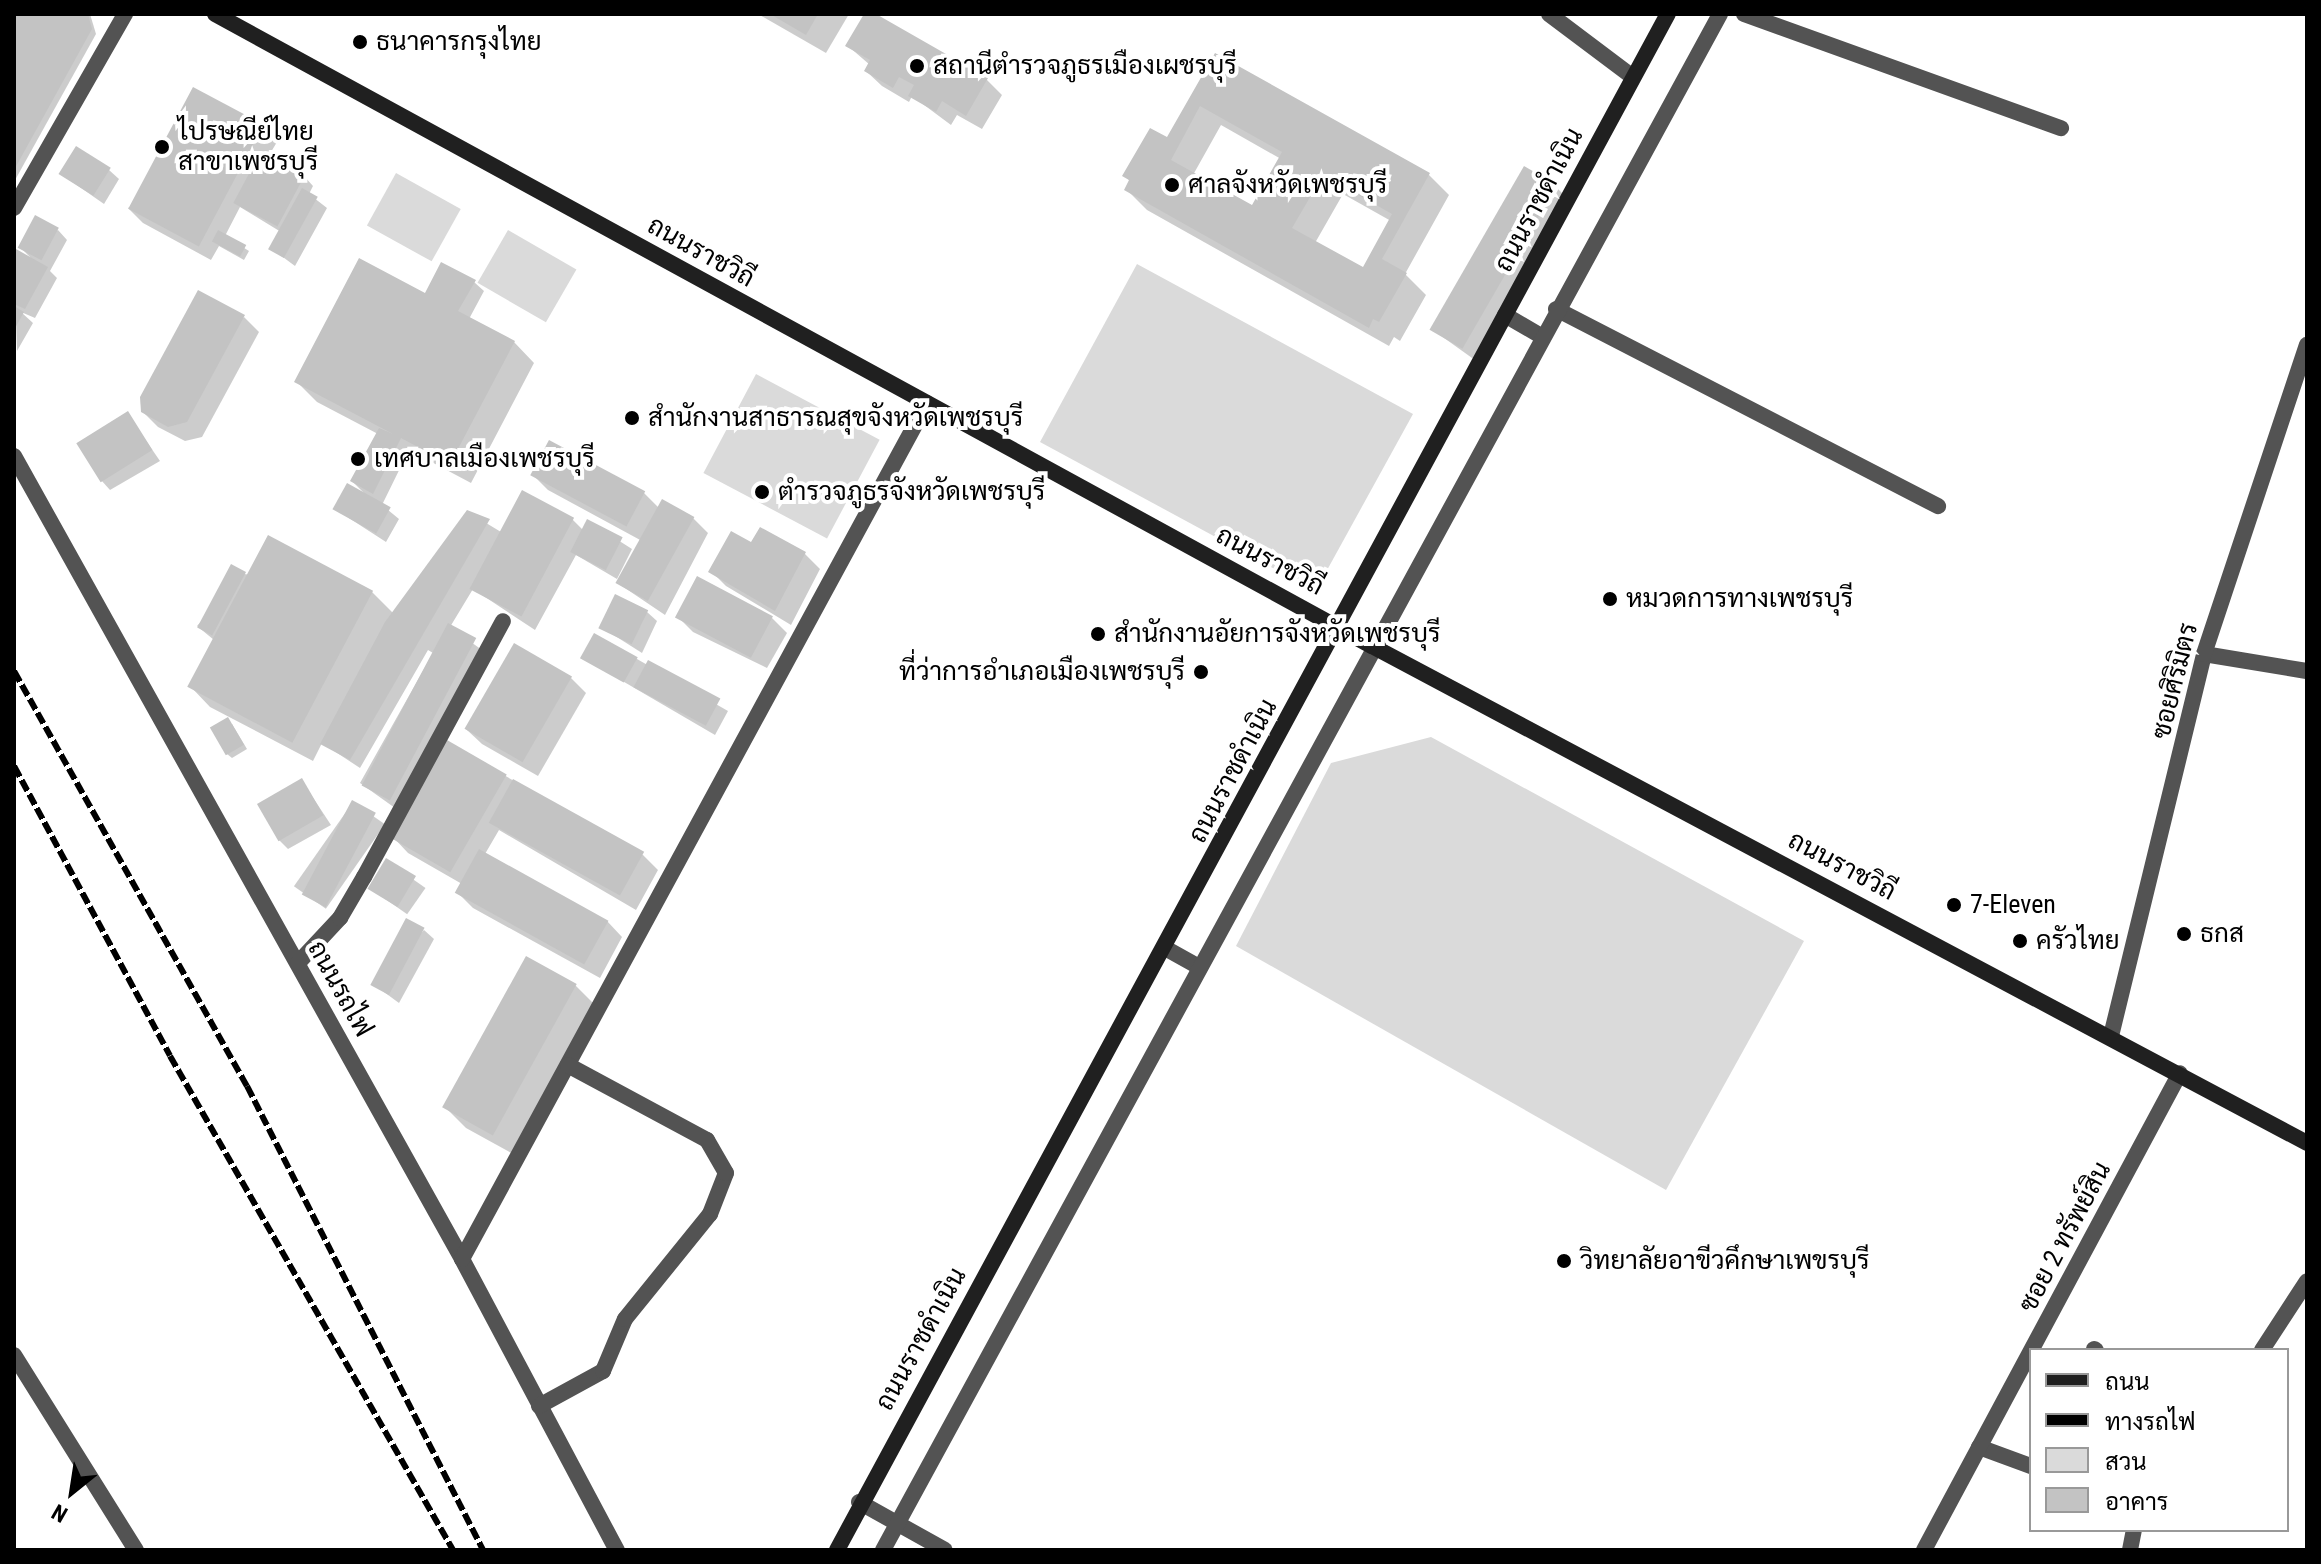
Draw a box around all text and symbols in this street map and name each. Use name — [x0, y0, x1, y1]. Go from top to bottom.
place label: ธนาคารกรุงไทย — [376, 26, 542, 58]
marker: ธนาคารกรุงไทย — [351, 33, 369, 51]
place label: สถานีตำรวจภูธรเมืองเผชรบุรี — [933, 50, 1237, 82]
marker: สถานีตำรวจภูธรเมืองเผชรบุรี — [908, 57, 926, 75]
place label: ไปรษณีย์ไทย สาขาเพชรบุรี — [178, 116, 318, 178]
street label: ถนนราชดำเนิน — [1488, 123, 1590, 277]
marker: ไปรษณีย์ไทย สาขาเพชรบุรี — [153, 138, 171, 156]
place label: ศาลจังหวัดเพชรบุรี — [1188, 169, 1387, 201]
marker: ศาลจังหวัดเพชรบุรี — [1163, 176, 1181, 194]
street label: ถนนราชวิถี — [642, 210, 760, 294]
place label: สำนักงานสาธารณสุขจังหวัดเพชรบุรี — [648, 402, 1023, 434]
marker: สำนักงานสาธารณสุขจังหวัดเพชรบุรี — [623, 409, 641, 427]
place label: เทศบาลเมืองเพชรบุรี — [374, 443, 595, 475]
marker: เทศบาลเมืองเพชรบุรี — [349, 450, 367, 468]
place label: ตำรวจภูธรจังหวัดเพชรบุรี — [778, 476, 1045, 508]
marker: ตำรวจภูธรจังหวัดเพชรบุรี — [753, 483, 771, 501]
street label: ถนนราชวิถี — [1211, 520, 1329, 602]
place label: หมวดการทางเพชรบุรี — [1626, 583, 1853, 615]
marker: หมวดการทางเพชรบุรี — [1601, 590, 1619, 608]
place label: สำนักงานอัยการจังหวัดเพชรบุรี — [1114, 618, 1440, 650]
street label: ซอยศิริมิตร — [2146, 620, 2204, 742]
marker: สำนักงานอัยการจังหวัดเพชรบุรี — [1089, 625, 1107, 643]
place label: ที่ว่าการอำเภอเมืองเพชรบุรี — [899, 656, 1185, 688]
marker: ที่ว่าการอำเภอเมืองเพชรบุรี — [1192, 663, 1210, 681]
street label: ถนนราชดำเนิน — [1182, 694, 1284, 848]
street label: ถนนราชวิถี — [1783, 825, 1901, 907]
place label: 7-Eleven — [1970, 889, 2056, 921]
marker: 7-Eleven — [1945, 896, 1963, 914]
place label: ธกส — [2200, 918, 2244, 950]
place label: ครัวไทย — [2036, 925, 2120, 957]
marker: ธกส — [2175, 925, 2193, 943]
marker: ครัวไทย — [2011, 932, 2029, 950]
street label: ถนนรถไฟ — [301, 936, 379, 1042]
street label: ซอย 2 ทรัพย์สิน — [2012, 1156, 2118, 1318]
place label: วิทยาลัยอาขีวคึกษาเพขรบุรี — [1580, 1245, 1869, 1277]
marker: วิทยาลัยอาขีวคึกษาเพขรบุรี — [1555, 1252, 1573, 1270]
street label: ถนนราชดำเนิน — [869, 1262, 973, 1416]
legend — [2029, 1348, 2289, 1532]
text: ถนน — [2105, 1368, 2150, 1396]
text: ทางรถไฟ — [2105, 1408, 2196, 1436]
text: สวน — [2105, 1448, 2147, 1476]
north arrow — [32, 1452, 112, 1532]
text: อาคาร — [2105, 1488, 2168, 1516]
text: N — [48, 1499, 72, 1527]

